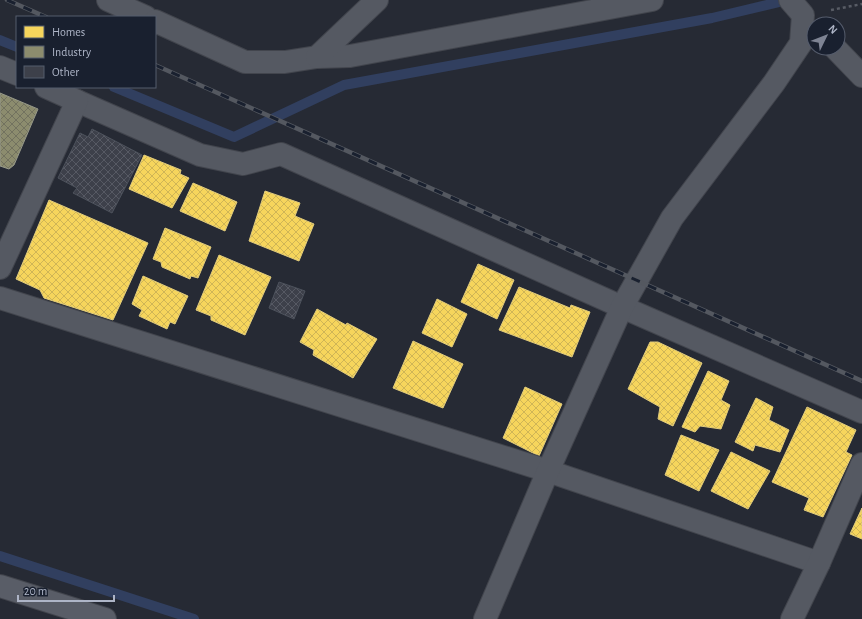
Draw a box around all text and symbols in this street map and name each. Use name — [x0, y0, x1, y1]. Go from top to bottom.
legend — [16, 16, 156, 88]
north arrow — [806, 16, 846, 56]
text: N — [826, 23, 840, 36]
text: Homes — [52, 26, 85, 38]
text: Industry — [52, 46, 91, 59]
text: Other — [52, 66, 79, 78]
scale bar — [18, 577, 114, 603]
text: 20 m — [24, 585, 47, 597]

